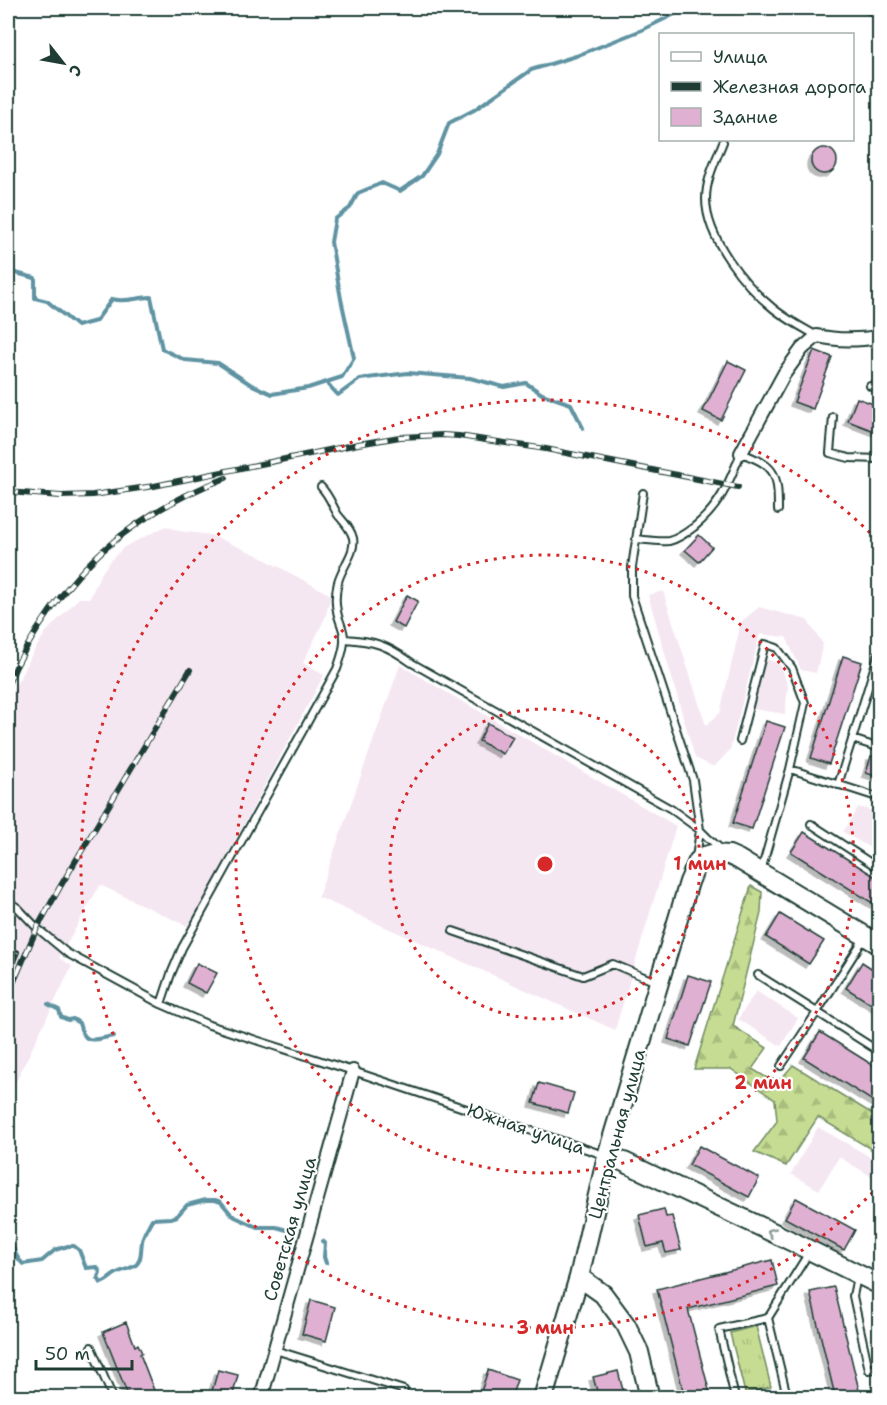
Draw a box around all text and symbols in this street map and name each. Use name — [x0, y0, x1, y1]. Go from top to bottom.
north arrow — [33, 33, 93, 93]
legend — [659, 33, 854, 141]
text: Улица — [713, 45, 767, 69]
text: С — [64, 61, 87, 80]
text: Железная дорога — [713, 75, 866, 99]
text: Здание — [713, 105, 778, 129]
text: 1 мин — [673, 852, 727, 876]
centre of rings — [535, 854, 555, 874]
street label: Центральная улица — [583, 1046, 651, 1222]
text: 2 мин — [734, 1071, 792, 1095]
street label: Южная улица — [464, 1098, 588, 1160]
street label: Советская улица — [258, 1154, 322, 1304]
one-way arrow — [766, 1227, 777, 1239]
text: 3 мин — [516, 1316, 574, 1340]
scale bar — [36, 1333, 132, 1371]
text: 50 m — [45, 1342, 90, 1366]

